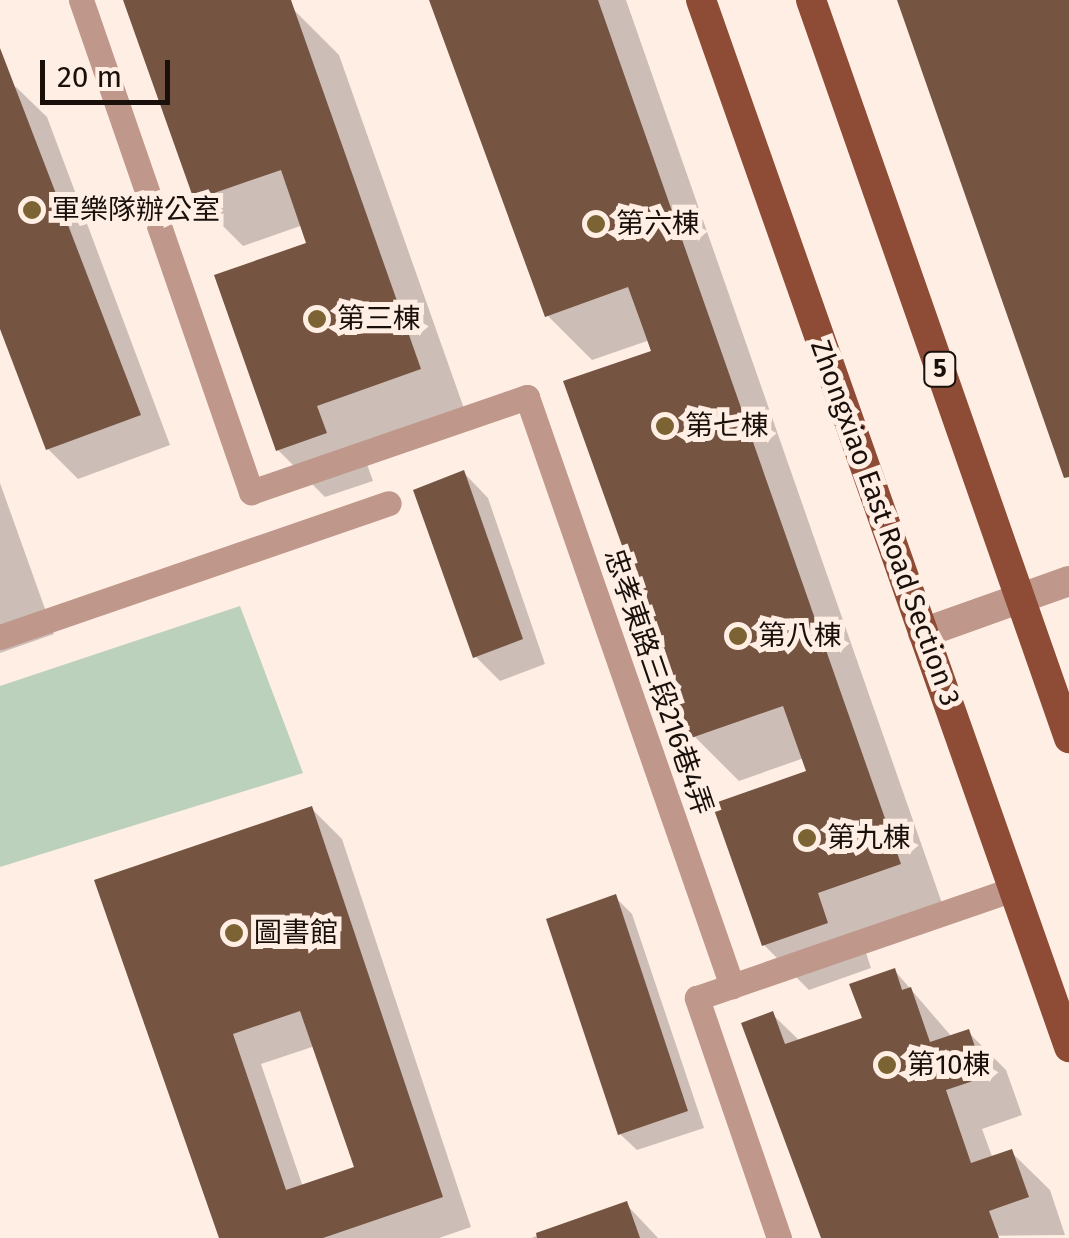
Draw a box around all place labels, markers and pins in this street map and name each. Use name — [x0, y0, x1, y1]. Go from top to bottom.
place label: 軍樂隊辦公室 — [52, 193, 220, 227]
marker: 軍樂隊辦公室 — [21, 199, 43, 221]
place label: 第六棟 — [616, 207, 700, 241]
marker: 第六棟 — [585, 213, 607, 235]
place label: 第三棟 — [337, 302, 421, 336]
marker: 第三棟 — [306, 308, 328, 330]
place label: 第七棟 — [685, 409, 769, 443]
marker: 第七棟 — [654, 415, 676, 437]
place label: 第八棟 — [758, 619, 842, 653]
marker: 第八棟 — [727, 625, 749, 647]
place label: 第九棟 — [827, 821, 911, 855]
marker: 第九棟 — [796, 827, 818, 849]
place label: 圖書館 — [254, 916, 338, 950]
marker: 圖書館 — [223, 922, 245, 944]
place label: 第10棟 — [907, 1048, 991, 1082]
marker: 第10棟 — [876, 1054, 898, 1076]

